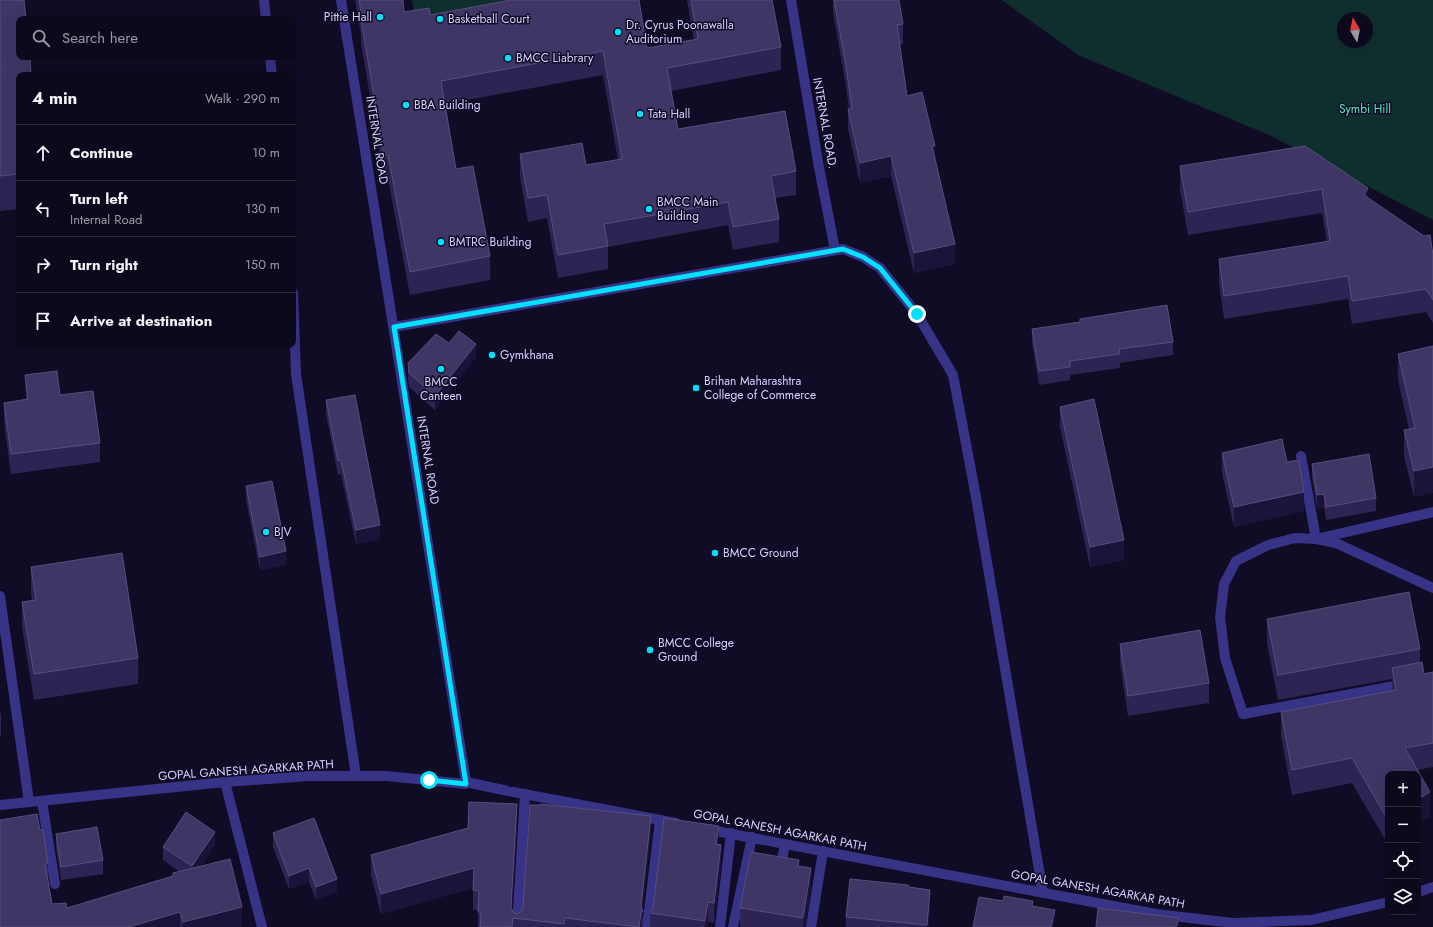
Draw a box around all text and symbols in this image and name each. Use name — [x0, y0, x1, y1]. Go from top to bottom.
place label: Pittie Hall — [324, 8, 372, 26]
place label: Basketball Court — [448, 10, 529, 28]
marker: Pittie Hall — [375, 12, 385, 22]
north arrow — [1337, 12, 1373, 48]
marker: Basketball Court — [435, 14, 445, 24]
search box — [16, 16, 296, 60]
place label: Dr. Cyrus Poonawalla Auditorium — [626, 16, 734, 48]
icon: search — [30, 27, 52, 49]
text: Search here — [62, 27, 138, 49]
marker: Dr. Cyrus Poonawalla Auditorium — [613, 27, 623, 37]
place label: BMCC Liabrary — [516, 49, 594, 67]
marker: BMCC Liabrary — [503, 53, 513, 63]
street label: INTERNAL ROAD. — [808, 76, 842, 170]
text: 4 min — [32, 86, 77, 110]
text: Walk · 290 m — [205, 89, 280, 108]
street label: INTERNAL ROAD — [361, 95, 393, 185]
place label: BBA Building — [414, 96, 481, 114]
marker: BBA Building — [401, 100, 411, 110]
park label: Symbi Hill — [1339, 100, 1391, 118]
place label: Tata Hall — [648, 105, 690, 123]
marker: Tata Hall — [635, 109, 645, 119]
icon: ahead — [32, 142, 54, 164]
text: Continue — [70, 142, 133, 164]
text: 10 m — [252, 143, 280, 162]
text: Turn left — [70, 188, 128, 210]
place label: BMCC Main Building — [657, 193, 718, 225]
icon: left — [32, 198, 54, 220]
text: 130 m — [245, 199, 280, 218]
marker: BMCC Main Building — [644, 204, 654, 214]
text: Internal Road — [70, 210, 142, 229]
place label: BMTRC Building — [449, 233, 532, 251]
marker: BMTRC Building — [436, 237, 446, 247]
icon: right — [32, 254, 54, 276]
text: Turn right — [70, 254, 138, 276]
text: 150 m — [245, 255, 280, 274]
route end — [908, 305, 926, 323]
icon: arrive — [32, 310, 54, 332]
text: Arrive at destination — [70, 310, 212, 332]
place label: Gymkhana — [500, 346, 554, 364]
marker: Gymkhana — [487, 350, 497, 360]
marker: BMCC Canteen — [436, 364, 446, 374]
place label: Brihan Maharashtra College of Commerce — [704, 372, 816, 404]
place label: BMCC Canteen — [420, 373, 462, 405]
marker: Brihan Maharashtra College of Commerce — [691, 383, 701, 393]
street label: INTERNAL ROAD — [412, 415, 444, 505]
place label: BJV — [274, 523, 292, 541]
marker: BJV — [261, 527, 271, 537]
place label: BMCC Ground — [723, 544, 799, 562]
marker: BMCC Ground — [710, 548, 720, 558]
place label: BMCC College Ground — [658, 634, 734, 666]
marker: BMCC College Ground — [645, 645, 655, 655]
street label: GOPAL GANESH AGARKAR PATH — [158, 755, 334, 785]
route start — [420, 771, 438, 789]
map controls — [1385, 771, 1421, 915]
button: + — [1385, 771, 1421, 807]
street label: GOPAL GANESH AGARKAR PATH — [692, 804, 868, 856]
button: − — [1385, 807, 1421, 843]
button: locate — [1385, 843, 1421, 879]
street label: GOPAL GANESH AGARKAR PATH — [1010, 865, 1186, 913]
button: layers — [1385, 879, 1421, 915]

